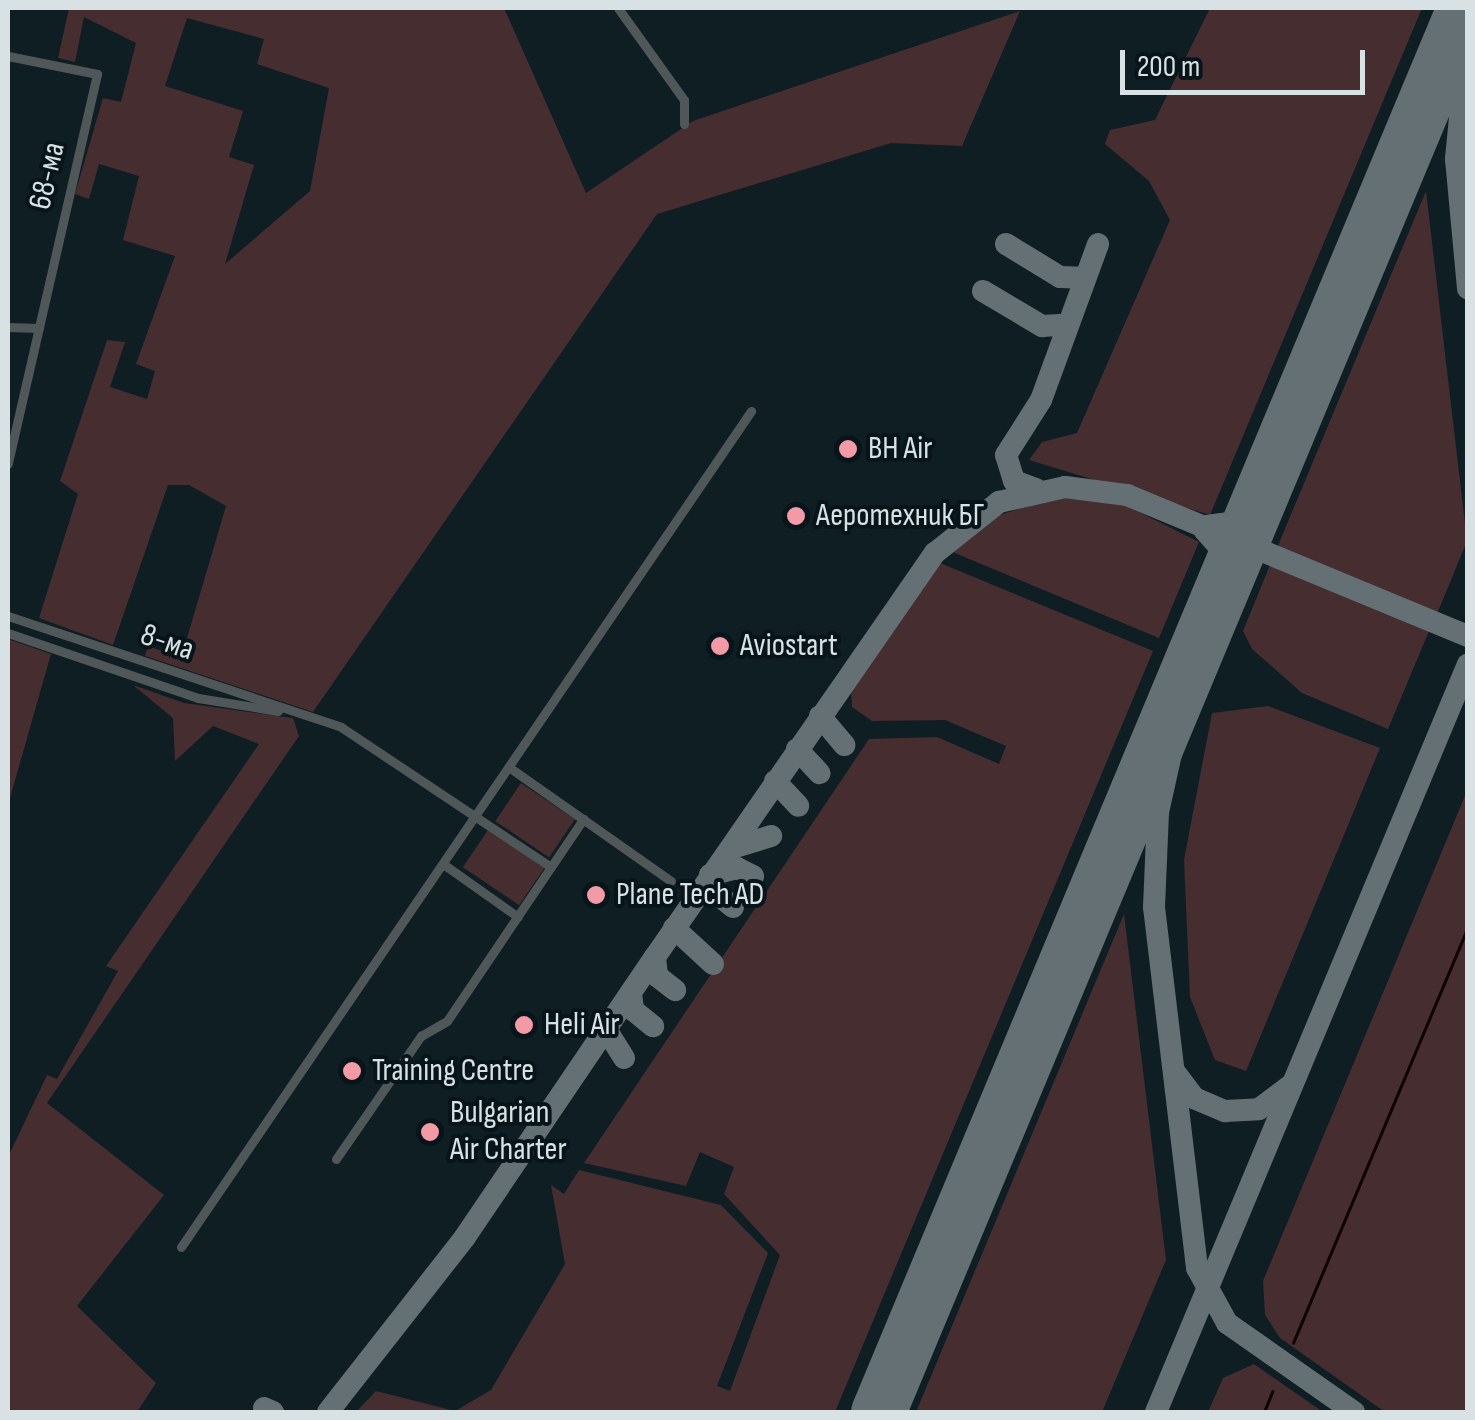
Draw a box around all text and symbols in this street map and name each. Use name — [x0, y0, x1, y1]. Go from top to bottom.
scale bar — [1125, 30, 1370, 92]
text: 200 m — [1137, 49, 1200, 85]
street label: 68-ма — [22, 139, 74, 213]
place label: BH Air — [868, 430, 932, 468]
marker: BH Air — [837, 438, 859, 460]
place label: Аеротехник БГ — [816, 497, 984, 535]
marker: Аеротехник БГ — [785, 505, 807, 527]
street label: 8-ма — [135, 616, 199, 670]
place label: Aviostart — [740, 627, 838, 665]
marker: Aviostart — [709, 635, 731, 657]
place label: Plane Tech AD — [616, 876, 764, 914]
marker: Plane Tech AD — [585, 884, 607, 906]
place label: Heli Air — [544, 1006, 620, 1044]
marker: Heli Air — [513, 1014, 535, 1036]
place label: Training Centre — [372, 1052, 534, 1090]
marker: Training Centre — [341, 1060, 363, 1082]
place label: Bulgarian Air Charter — [450, 1095, 567, 1170]
marker: Bulgarian Air Charter — [419, 1121, 441, 1143]

